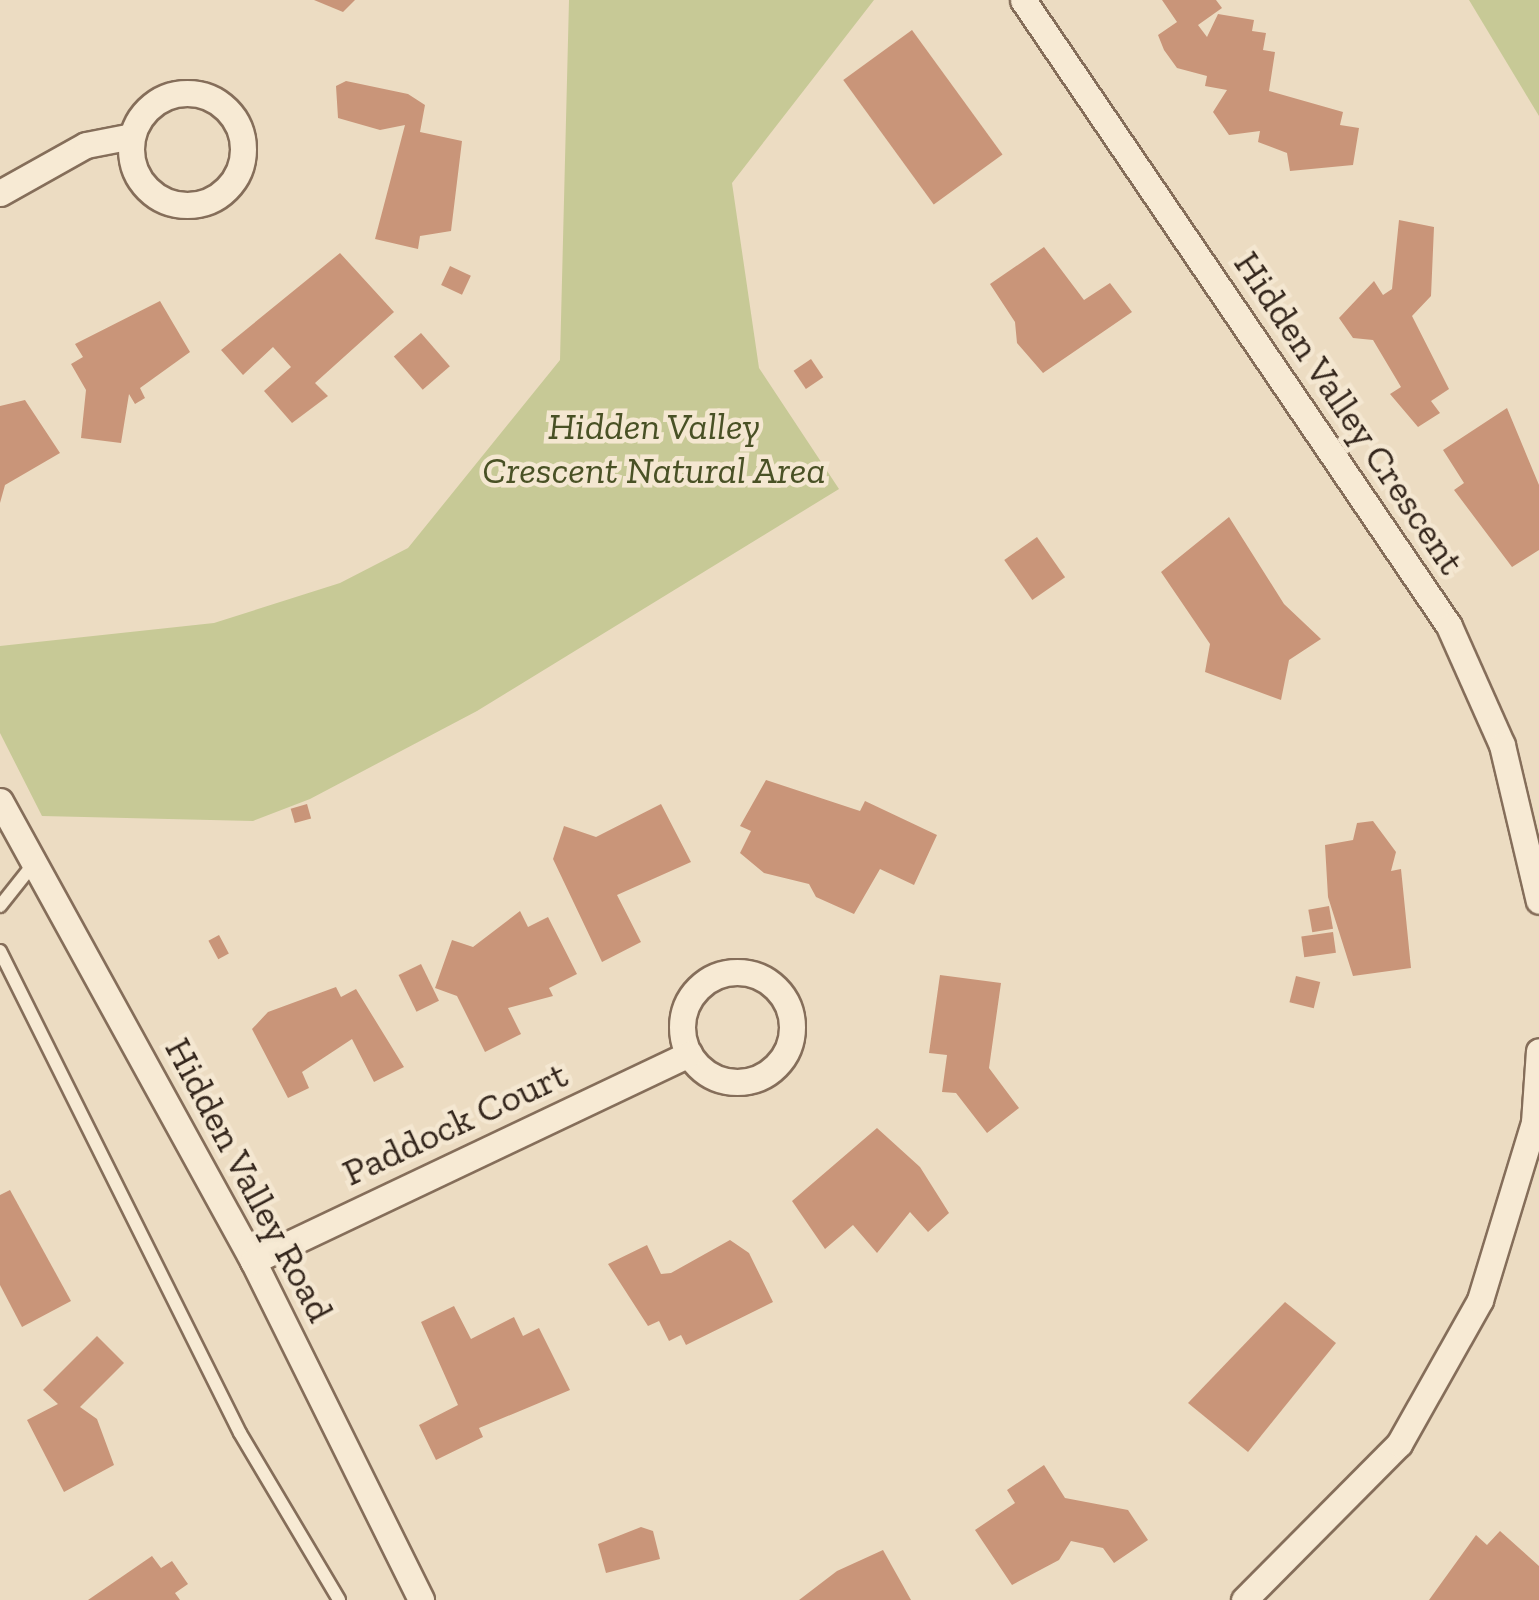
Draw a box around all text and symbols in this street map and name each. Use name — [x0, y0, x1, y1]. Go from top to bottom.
street label: Hidden Valley Crescent — [1223, 242, 1475, 584]
park label: Hidden Valley Crescent Natural Area — [482, 404, 826, 494]
street label: Hidden Valley Road — [154, 1029, 344, 1331]
street label: Paddock Court — [335, 1052, 575, 1196]

